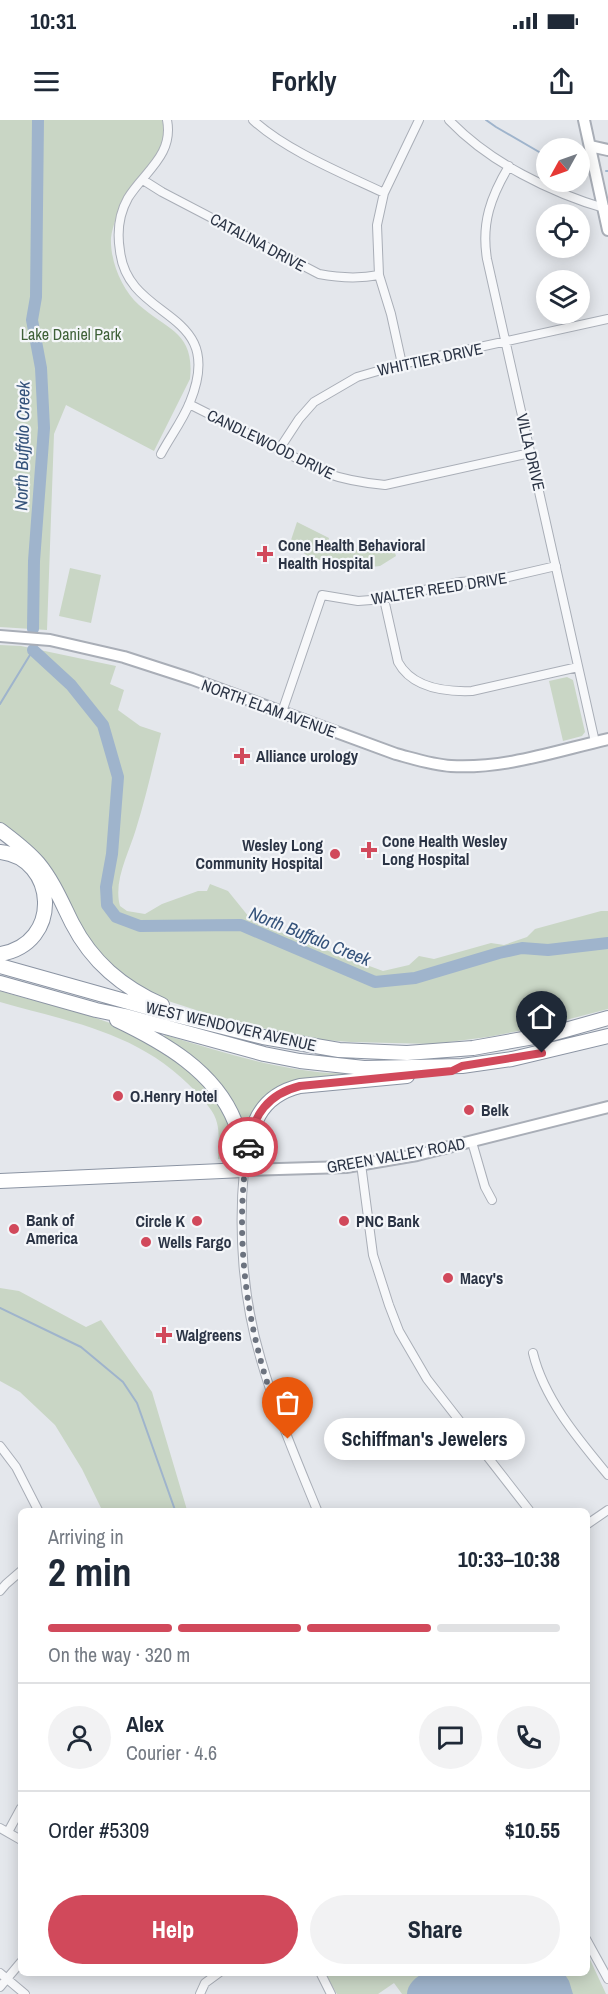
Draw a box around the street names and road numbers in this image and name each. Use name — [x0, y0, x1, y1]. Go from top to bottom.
street label: CATALINA DRIVE — [206, 208, 310, 276]
street label: WHITTIER DRIVE — [375, 337, 485, 381]
street label: CANDLEWOOD DRIVE — [204, 404, 338, 484]
street label: VILLA DRIVE — [511, 411, 551, 493]
street label: WALTER REED DRIVE — [370, 566, 508, 610]
street label: NORTH ELAM AVENUE — [199, 673, 339, 743]
street label: WEST WENDOVER AVENUE — [144, 996, 318, 1056]
street label: GREEN VALLEY ROAD — [325, 1132, 467, 1178]

